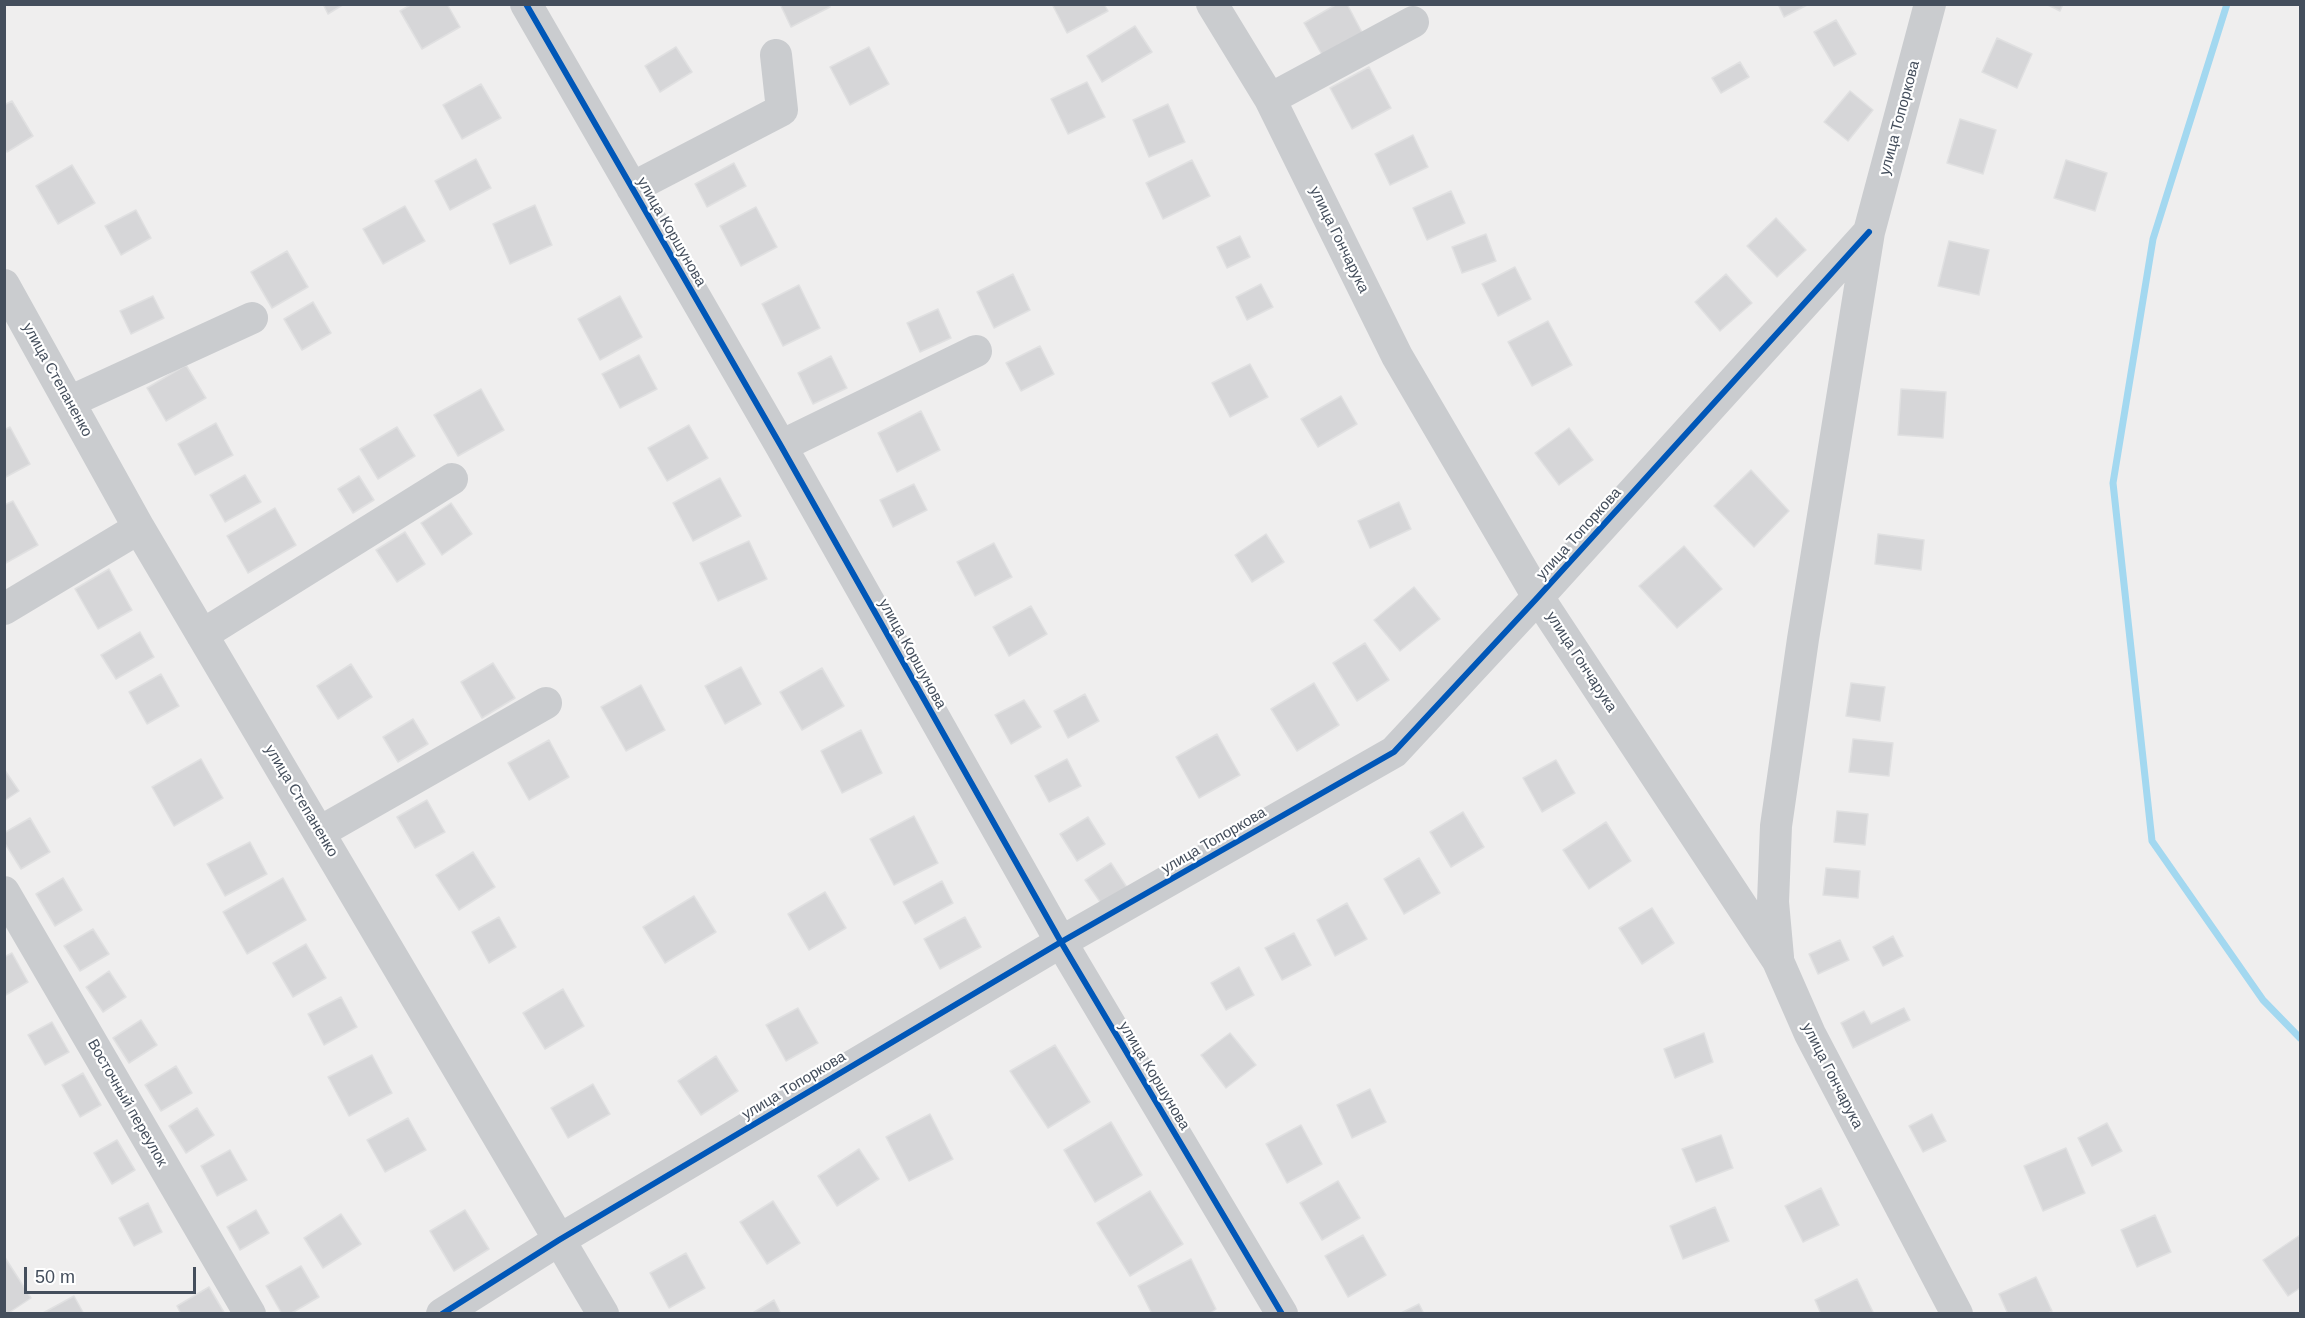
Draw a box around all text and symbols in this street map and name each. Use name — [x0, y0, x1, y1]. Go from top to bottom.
street label: улица Топоркова — [1876, 59, 1924, 177]
street label: улица Коршунова — [632, 174, 710, 290]
street label: улица Гончарука — [1305, 184, 1373, 296]
street label: улица Степаненко — [18, 320, 96, 440]
street label: улица Топоркова — [1533, 484, 1625, 584]
street label: улица Коршунова — [874, 596, 950, 712]
street label: улица Гончарука — [1542, 608, 1620, 716]
street label: улица Степаненко — [260, 742, 342, 860]
street label: улица Топоркова — [1159, 804, 1269, 878]
street label: улица Коршунова — [1115, 1019, 1193, 1133]
street label: улица Гончарука — [1798, 1020, 1866, 1132]
street label: Восточный переулок — [83, 1036, 171, 1170]
street label: улица Топоркова — [739, 1048, 849, 1124]
scale bar — [27, 1255, 200, 1293]
text: 50 m — [35, 1267, 75, 1287]

